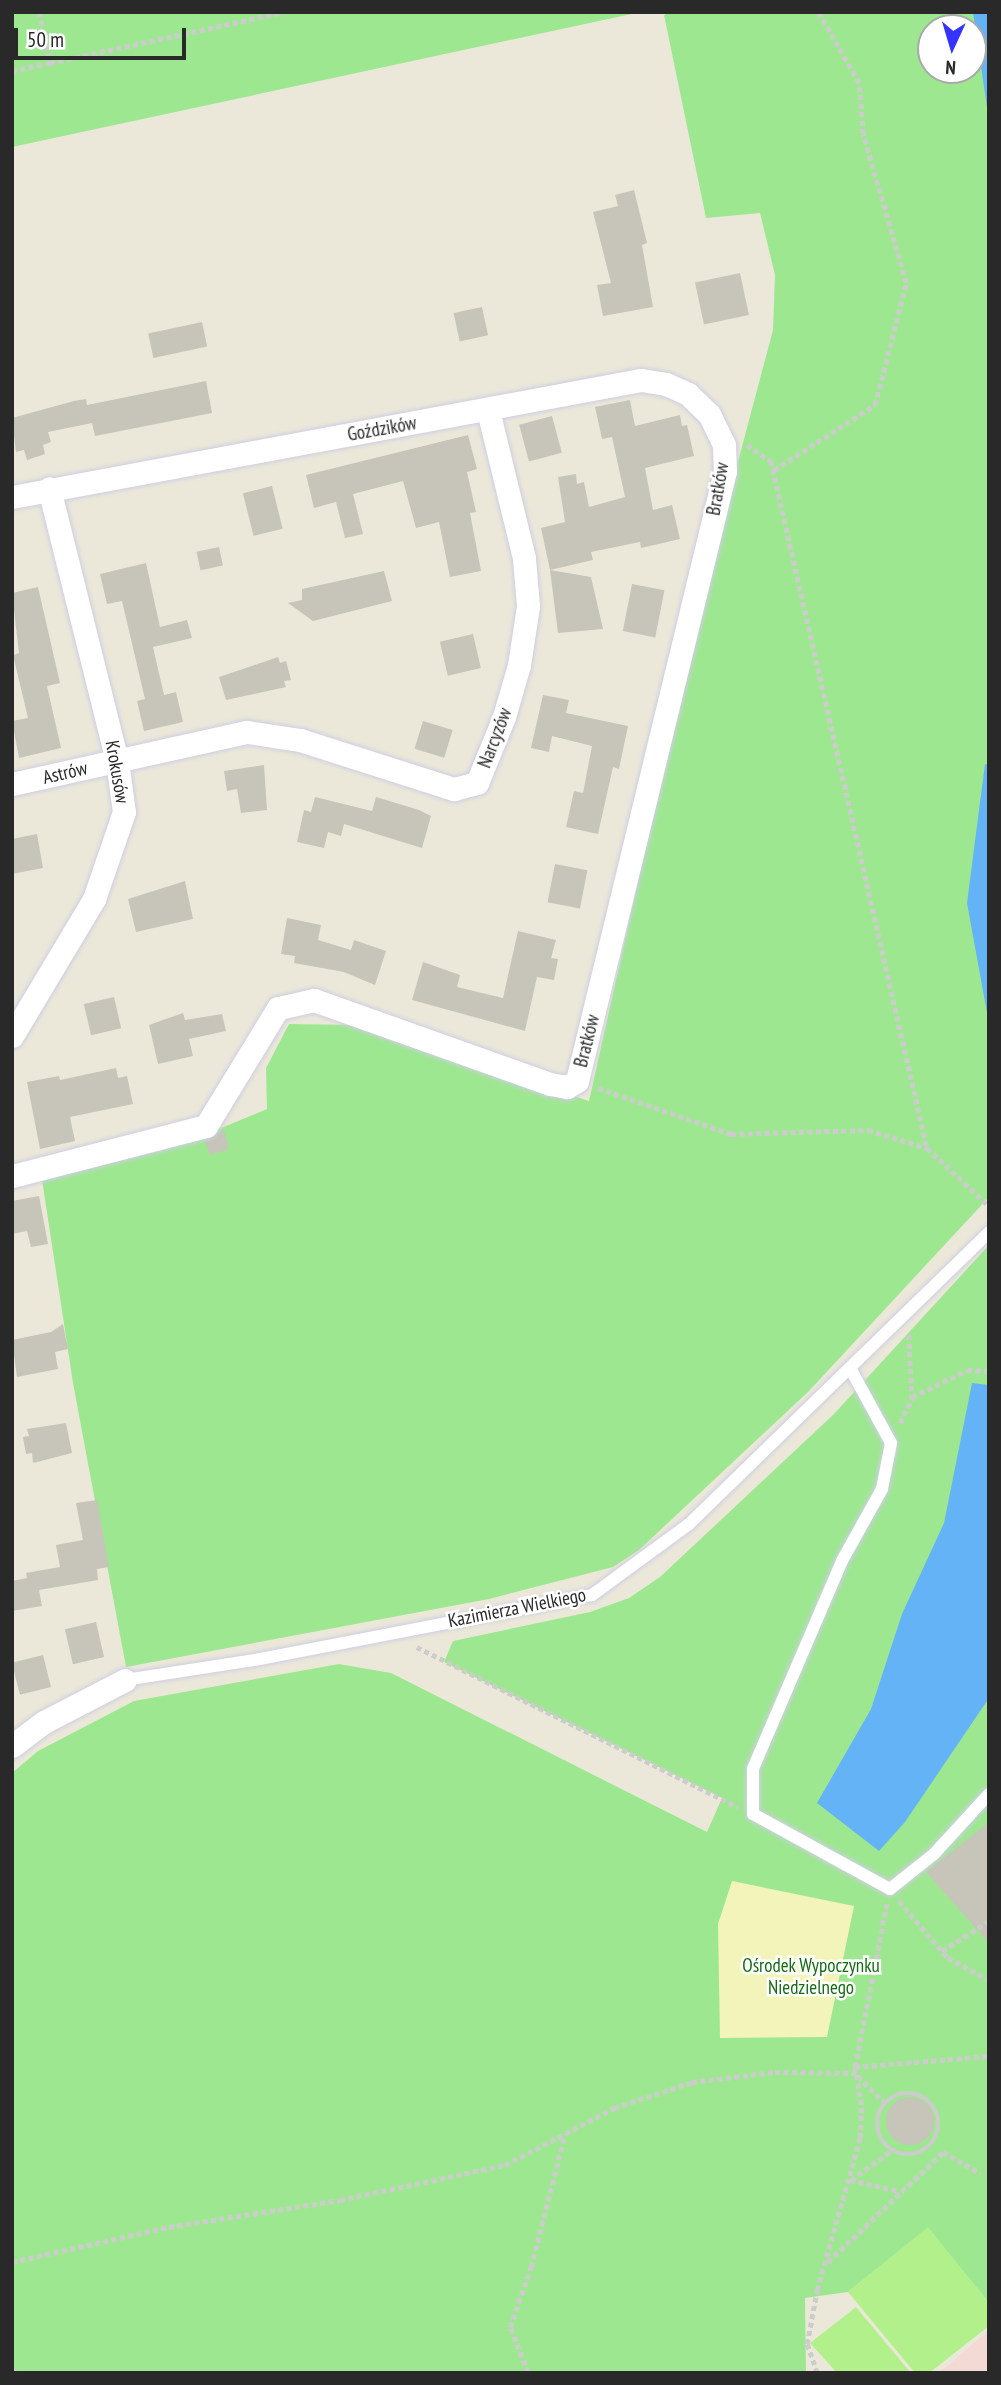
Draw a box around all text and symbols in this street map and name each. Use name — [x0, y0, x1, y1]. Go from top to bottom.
scale bar — [18, 14, 189, 58]
north arrow — [917, 14, 987, 84]
text: 50 m — [27, 26, 64, 53]
text: N — [945, 56, 957, 80]
street label: Goździków — [346, 412, 418, 446]
street label: Bratków — [702, 461, 734, 517]
street label: Narcyzów — [473, 705, 517, 771]
street label: Krokusów — [100, 739, 134, 805]
street label: Astrów — [40, 757, 90, 789]
street label: Bratków — [569, 1012, 605, 1070]
street label: Kazimierza Wielkiego — [446, 1583, 588, 1633]
park label: Ośrodek Wypoczynku Niedzielnego — [742, 1955, 880, 1999]

